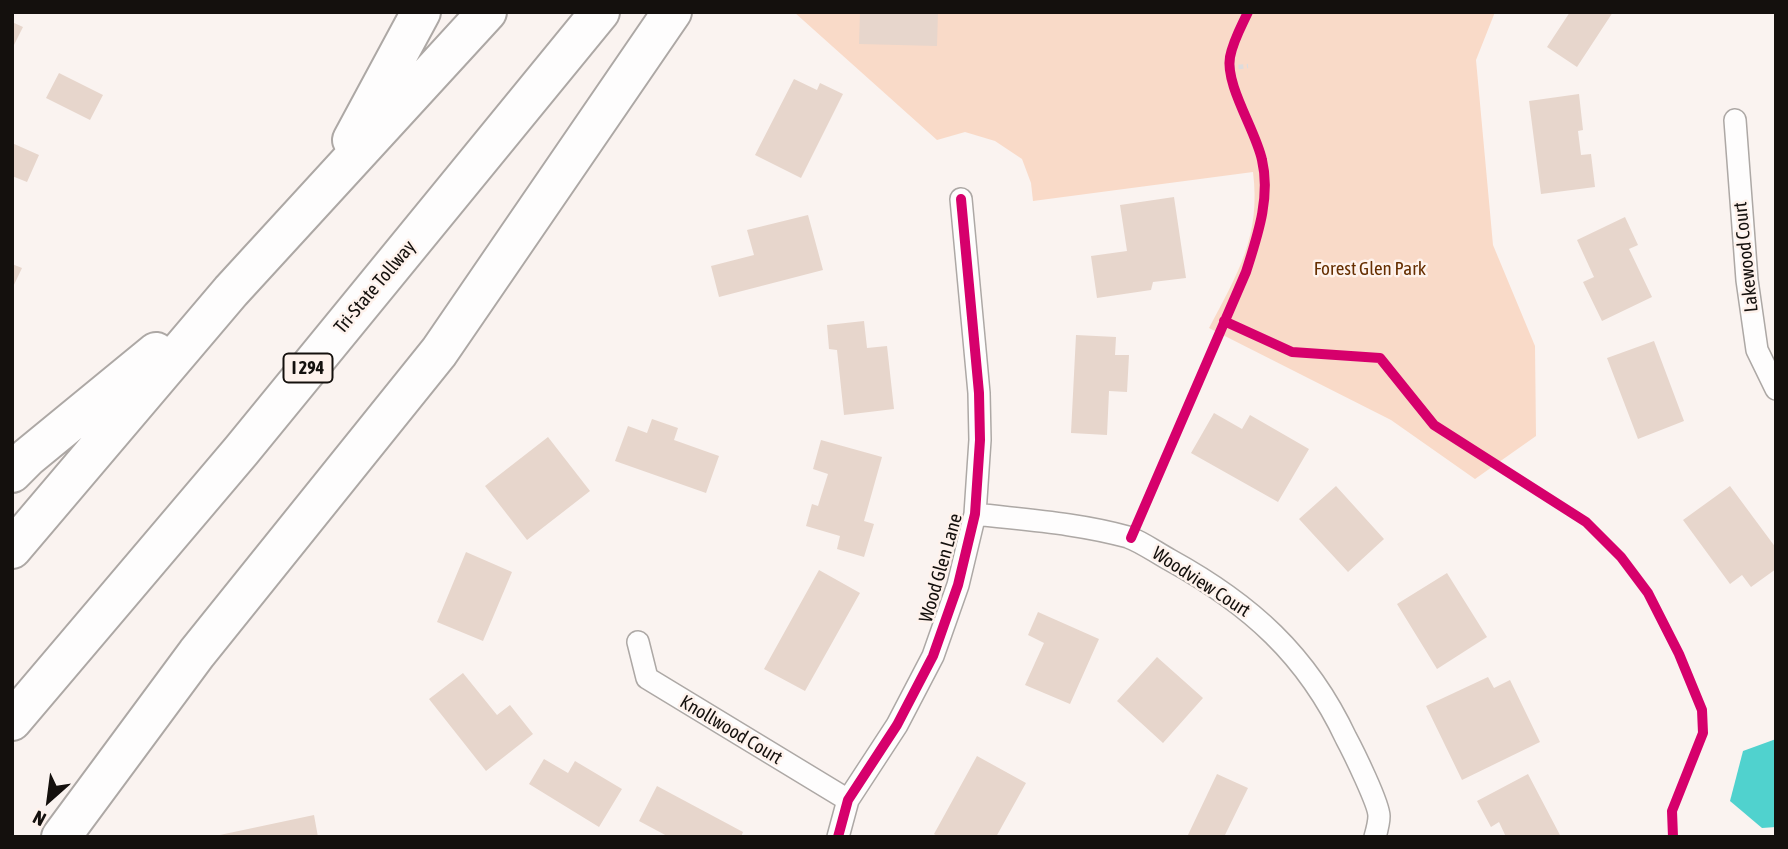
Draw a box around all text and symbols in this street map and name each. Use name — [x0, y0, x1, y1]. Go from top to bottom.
street label: Lakewood Court — [1729, 201, 1763, 313]
street label: Tri-State Tollway — [329, 236, 421, 338]
park label: Forest Glen Park — [1314, 258, 1426, 280]
road number: I 294 — [284, 354, 332, 382]
street label: Wood Glen Lane — [915, 511, 967, 625]
street label: Woodview Court — [1148, 542, 1254, 622]
street label: Knollwood Court — [676, 690, 786, 770]
north arrow — [14, 765, 84, 835]
text: N — [29, 806, 49, 831]

